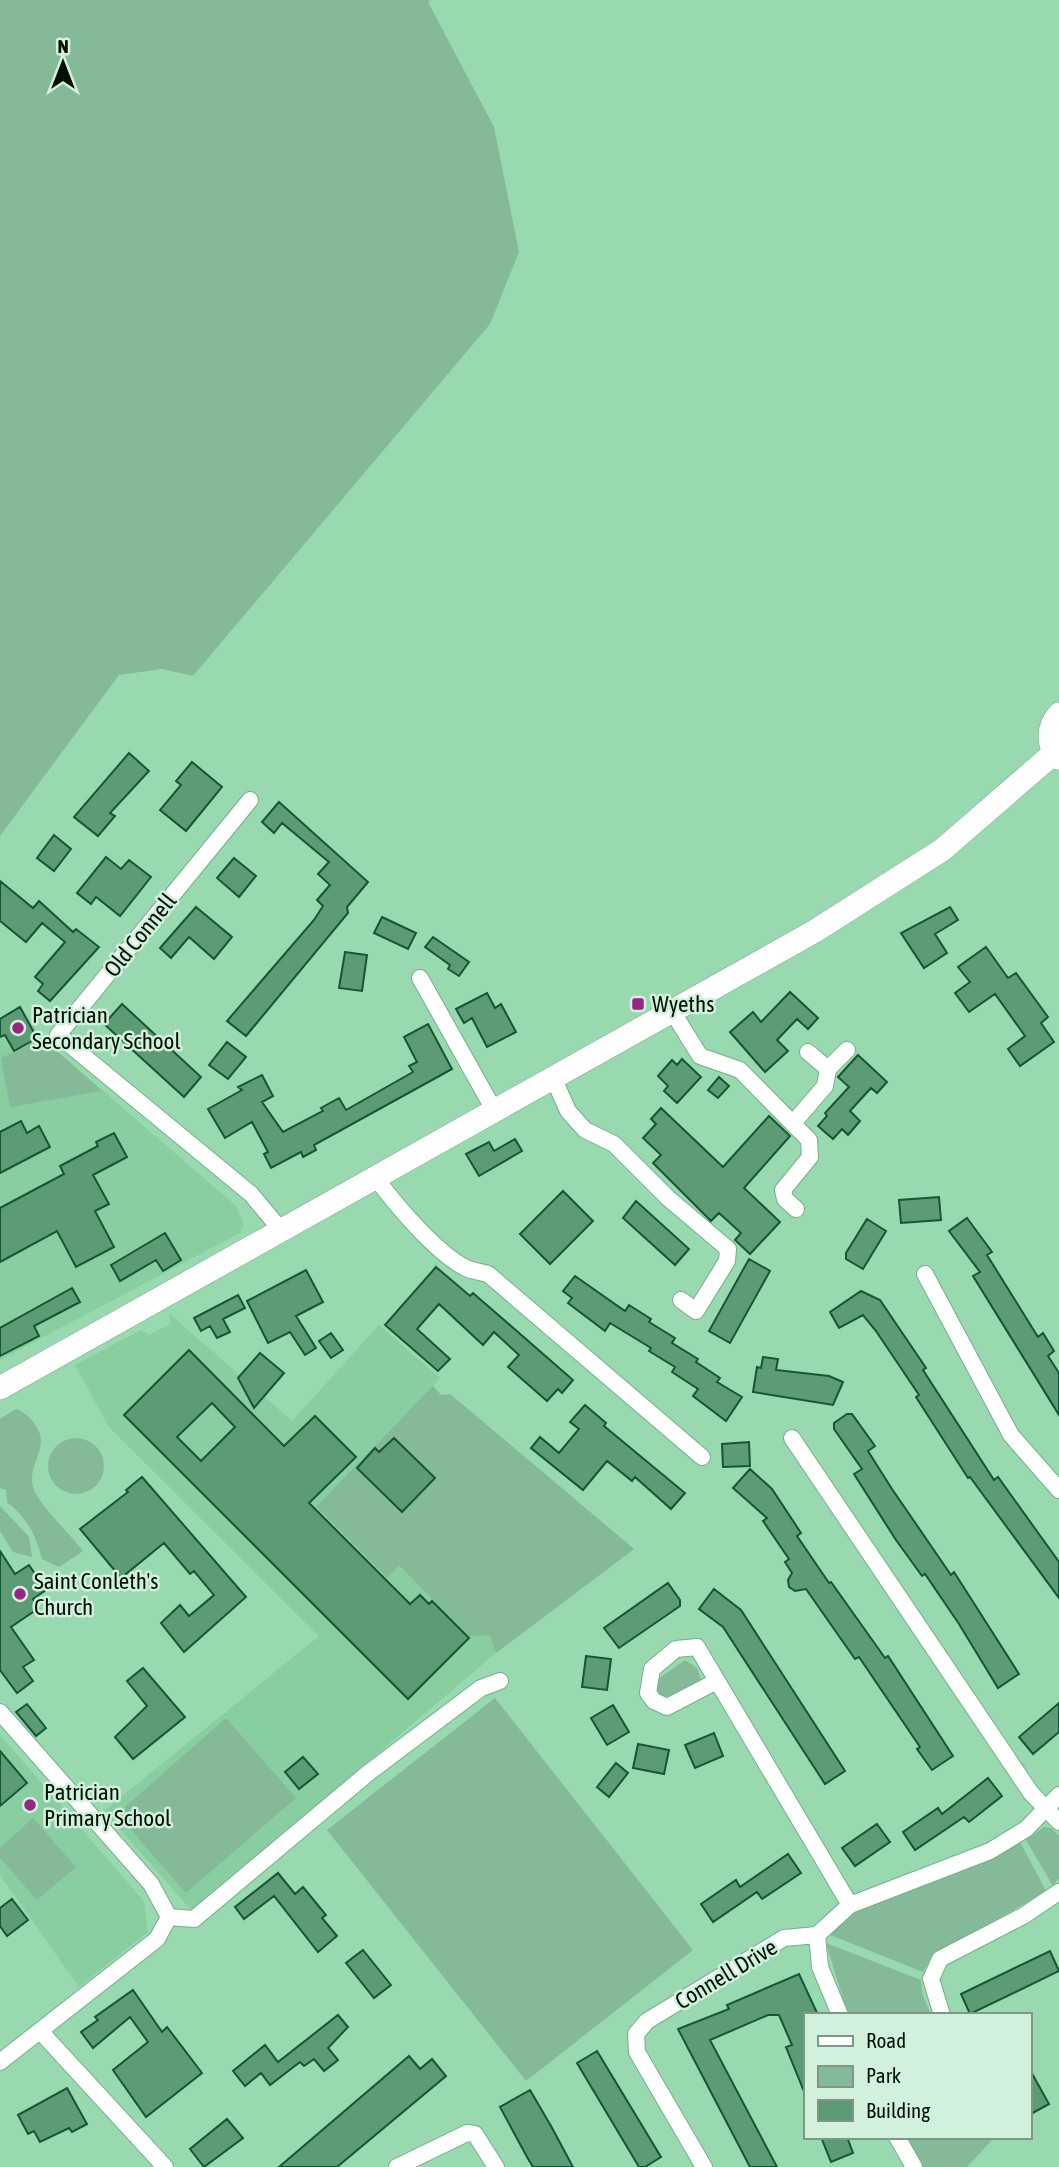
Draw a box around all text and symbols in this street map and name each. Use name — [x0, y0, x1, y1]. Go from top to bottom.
north arrow — [28, 28, 98, 98]
text: N — [57, 35, 69, 57]
street label: Old Connell — [99, 888, 181, 982]
place label: Wyeths — [652, 991, 714, 1017]
marker: Wyeths — [630, 996, 646, 1012]
place label: Patrician Secondary School — [32, 1002, 181, 1054]
marker: Patrician Secondary School — [10, 1020, 26, 1036]
place label: Saint Conleth's Church — [34, 1568, 158, 1620]
marker: Saint Conleth's Church — [12, 1586, 28, 1602]
place label: Patrician Primary School — [44, 1779, 171, 1831]
marker: Patrician Primary School — [22, 1797, 38, 1813]
street label: Connell Drive — [670, 1934, 782, 2014]
legend — [804, 2013, 1031, 2139]
text: Road — [866, 2028, 906, 2052]
text: Park — [866, 2063, 901, 2087]
text: Building — [866, 2098, 930, 2122]

